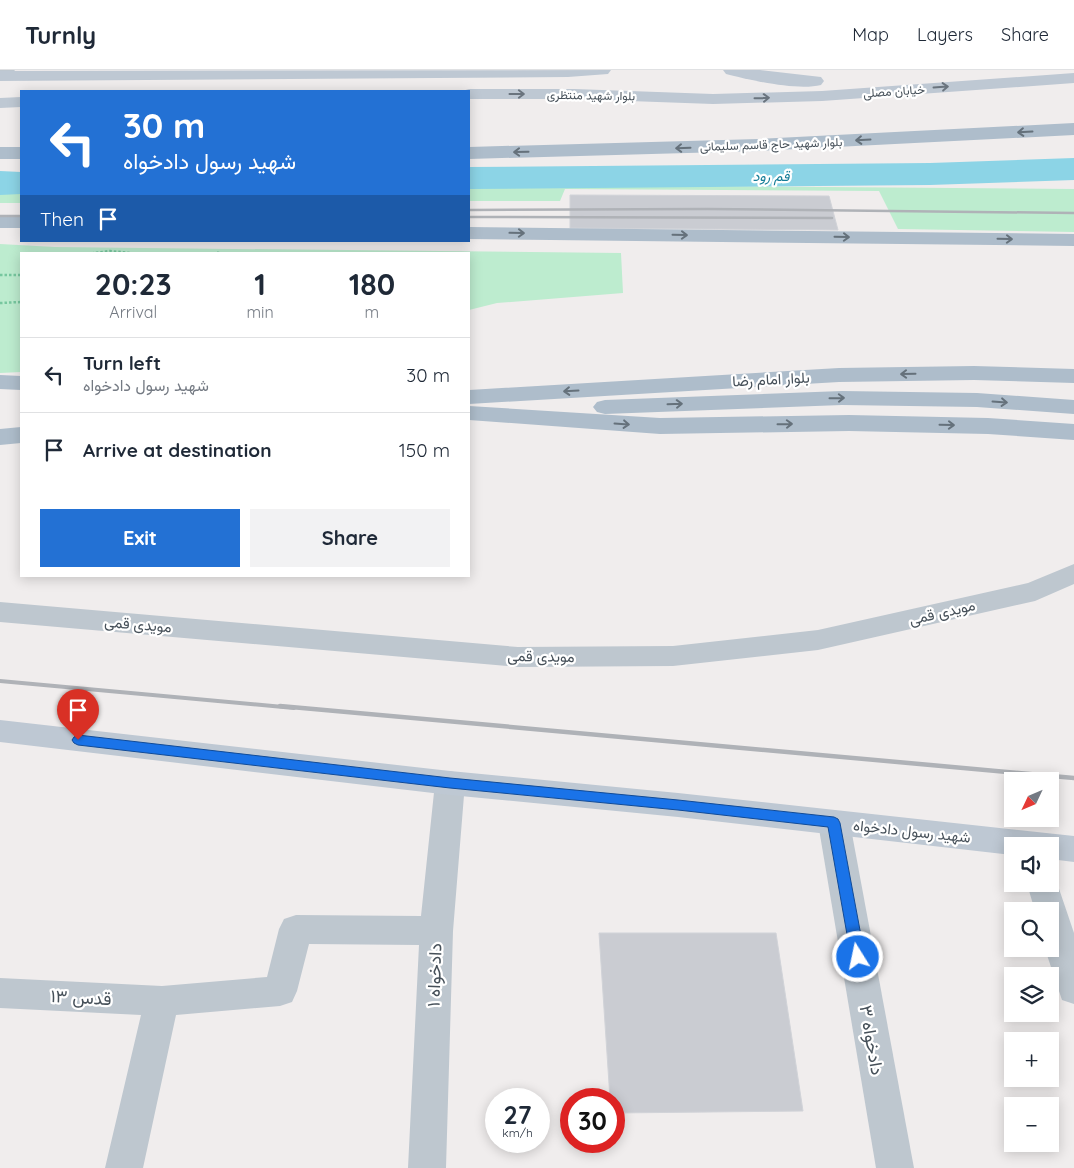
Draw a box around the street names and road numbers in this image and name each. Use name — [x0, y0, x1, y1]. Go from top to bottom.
street label: خیابان مصلی — [863, 81, 925, 102]
street label: بلوار شهید منتظری — [547, 87, 635, 104]
street label: بلوار شهید حاج قاسم سلیمانی — [699, 134, 843, 156]
street label: بلوار امام رضا — [732, 367, 810, 392]
street label: مویدی قمی — [907, 595, 977, 630]
street label: مویدی قمی — [104, 612, 172, 637]
street label: مویدی قمی — [507, 646, 575, 667]
street label: شهید رسول دادخواه — [852, 815, 972, 847]
street label: دادخواه ۱ — [421, 943, 447, 1007]
street label: قدس ۱۳ — [50, 984, 112, 1010]
street label: دادخواه ۳ — [855, 1003, 889, 1077]

